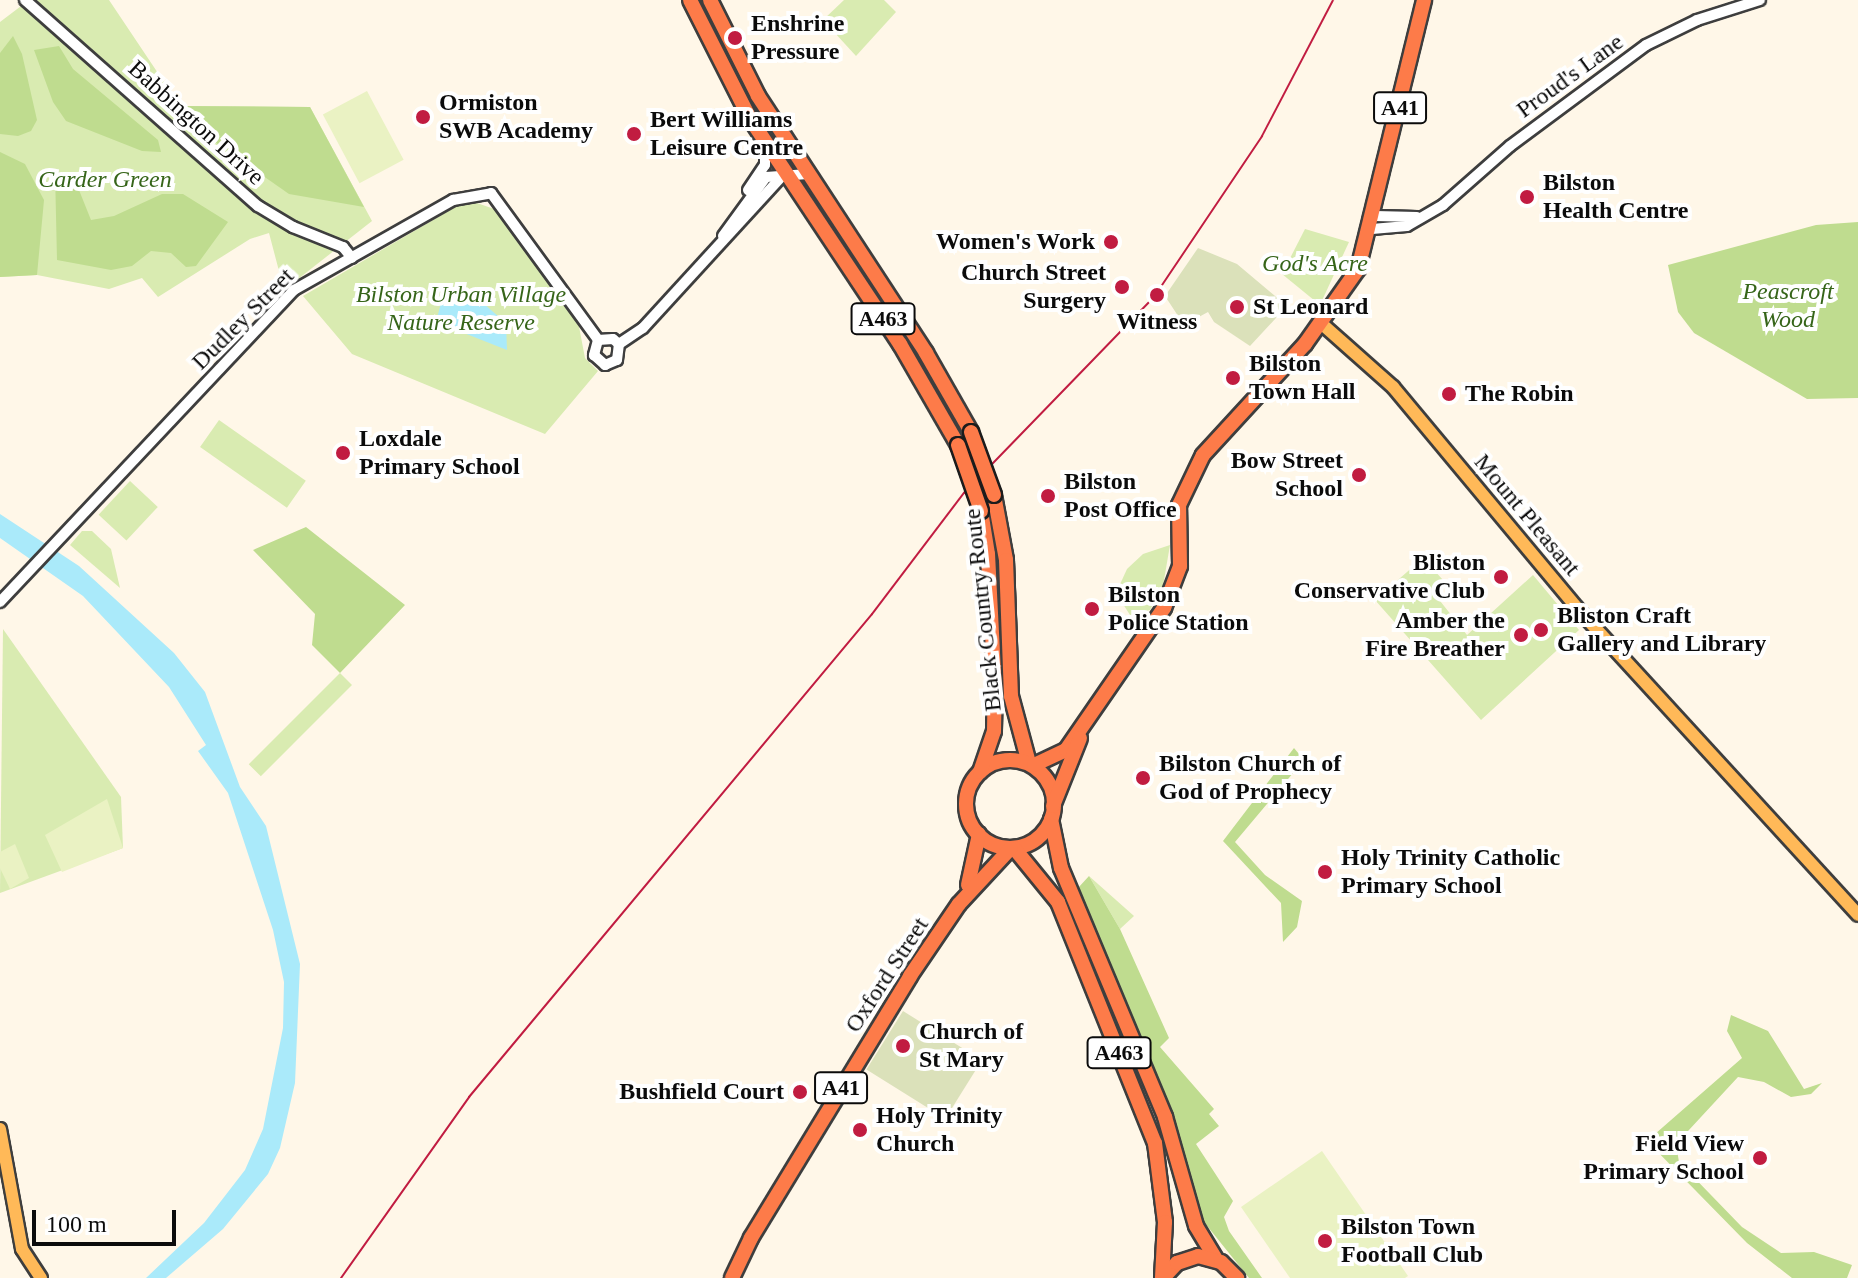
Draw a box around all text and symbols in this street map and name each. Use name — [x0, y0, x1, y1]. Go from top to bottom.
place label: Enshrine Pressure — [751, 10, 844, 66]
street label: Proud's Lane — [1511, 28, 1629, 124]
marker: Enshrine Pressure — [726, 29, 744, 47]
street label: Babbington Drive — [122, 55, 270, 191]
place label: Ormiston SWB Academy — [439, 89, 594, 145]
road number: A41 — [1372, 90, 1428, 126]
place label: Bert Williams Leisure Centre — [650, 106, 803, 162]
marker: Ormiston SWB Academy — [414, 108, 432, 126]
marker: Bert Williams Leisure Centre — [625, 125, 643, 143]
park label: Carder Green — [38, 166, 172, 194]
place label: Bilston Health Centre — [1543, 169, 1689, 225]
marker: Bilston Health Centre — [1518, 188, 1536, 206]
place label: Women's Work — [936, 228, 1095, 256]
marker: Women's Work — [1102, 233, 1120, 251]
park label: God's Acre — [1262, 250, 1368, 278]
place label: Church Street Surgery — [961, 259, 1106, 315]
street label: Dudley Street — [186, 262, 300, 376]
marker: Church Street Surgery — [1113, 278, 1131, 296]
park label: Peascroft Wood — [1742, 278, 1834, 334]
park label: Bilston Urban Village Nature Reserve — [356, 281, 566, 337]
marker: Witness — [1148, 286, 1166, 304]
place label: St Leonard — [1253, 293, 1368, 321]
marker: St Leonard — [1228, 298, 1246, 316]
road number: A463 — [849, 301, 917, 337]
place label: Witness — [1117, 308, 1197, 336]
place label: Bilston Town Hall — [1249, 350, 1355, 406]
marker: Bilston Town Hall — [1224, 369, 1242, 387]
place label: The Robin — [1465, 380, 1574, 408]
marker: The Robin — [1440, 385, 1458, 403]
place label: Loxdale Primary School — [359, 425, 520, 481]
marker: Loxdale Primary School — [334, 444, 352, 462]
place label: Bow Street School — [1231, 447, 1343, 503]
street label: Mount Pleasant — [1468, 448, 1586, 582]
marker: Bow Street School — [1350, 466, 1368, 484]
place label: Bilston Post Office — [1064, 468, 1177, 524]
marker: Bilston Post Office — [1039, 487, 1057, 505]
street label: Black Country Route — [958, 507, 1008, 713]
place label: Bliston Conservative Club — [1294, 549, 1485, 605]
marker: Bliston Conservative Club — [1492, 568, 1510, 586]
place label: Bilston Police Station — [1108, 581, 1249, 637]
marker: Bilston Police Station — [1083, 600, 1101, 618]
place label: Bliston Craft Gallery and Library — [1557, 602, 1766, 658]
place label: Amber the Fire Breather — [1365, 607, 1505, 663]
marker: Bliston Craft Gallery and Library — [1532, 621, 1550, 639]
marker: Amber the Fire Breather — [1512, 626, 1530, 644]
place label: Bilston Church of God of Prophecy — [1159, 750, 1341, 806]
marker: Bilston Church of God of Prophecy — [1134, 769, 1152, 787]
place label: Holy Trinity Catholic Primary School — [1341, 844, 1561, 900]
marker: Holy Trinity Catholic Primary School — [1316, 863, 1334, 881]
street label: Oxford Street — [839, 912, 935, 1038]
place label: Church of St Mary — [919, 1018, 1023, 1074]
road number: A463 — [1085, 1035, 1153, 1071]
marker: Church of St Mary — [894, 1037, 912, 1055]
road number: A41 — [813, 1070, 869, 1106]
place label: Bushfield Court — [619, 1078, 784, 1106]
marker: Bushfield Court — [791, 1083, 809, 1101]
place label: Holy Trinity Church — [876, 1102, 1003, 1158]
marker: Holy Trinity Church — [851, 1121, 869, 1139]
place label: Field View Primary School — [1583, 1130, 1744, 1186]
marker: Field View Primary School — [1751, 1149, 1769, 1167]
scale bar — [36, 1194, 180, 1244]
text: 100 m — [46, 1211, 107, 1237]
place label: Bilston Town Football Club — [1341, 1213, 1483, 1269]
marker: Bilston Town Football Club — [1316, 1232, 1334, 1250]

